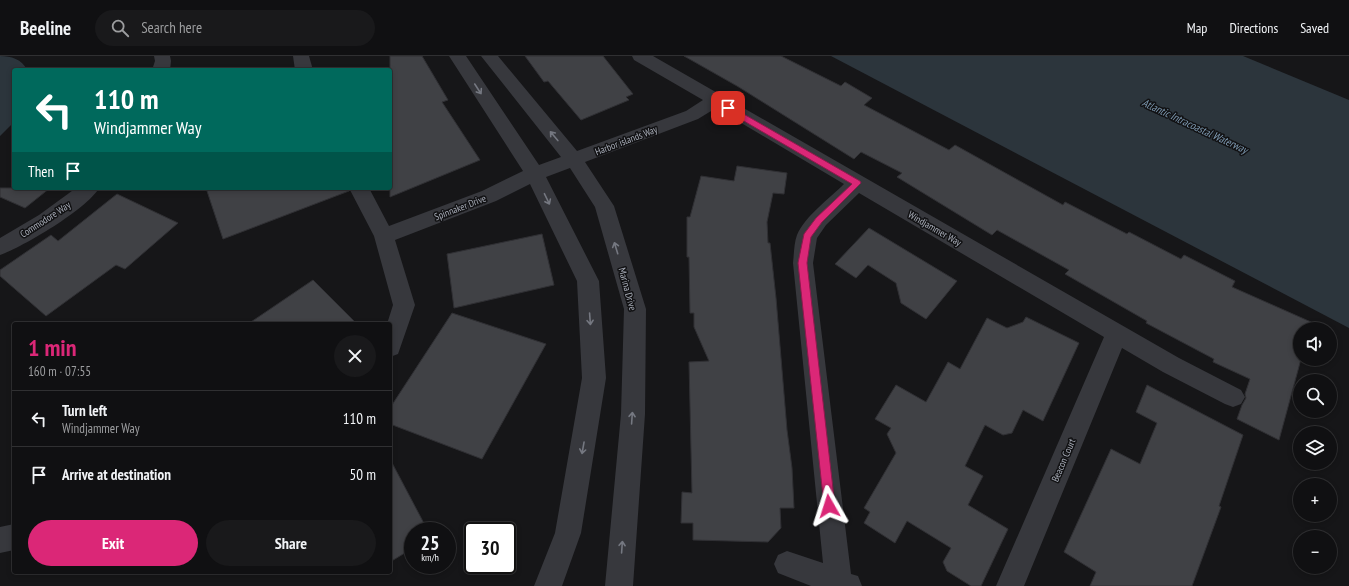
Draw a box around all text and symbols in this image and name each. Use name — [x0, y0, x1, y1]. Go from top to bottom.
search box — [95, 10, 375, 46]
text: Beeline — [20, 16, 71, 40]
icon: search — [109, 17, 131, 39]
text: Search here — [141, 18, 202, 37]
text: Map — [1187, 19, 1207, 37]
text: Directions — [1229, 19, 1278, 37]
text: Saved — [1300, 19, 1329, 37]
text: 110 m — [94, 80, 158, 117]
one-way arrow — [475, 83, 483, 95]
icon: left — [28, 84, 80, 136]
pin — [711, 91, 745, 125]
water label: Atlantic Intracoastal Waterway — [1140, 95, 1252, 157]
icon: arrive — [717, 97, 739, 119]
text: Windjammer Way — [94, 116, 202, 139]
street label: Harbor islands Way — [593, 123, 659, 158]
one-way arrow — [549, 131, 559, 141]
icon: arrive — [62, 160, 84, 182]
text: Then — [28, 162, 54, 181]
street label: Spinnaker Drive — [432, 192, 488, 223]
one-way arrow — [544, 192, 551, 204]
street label: Commodore Way — [18, 198, 73, 241]
street label: Windjammer Way — [906, 208, 964, 249]
one-way arrow — [612, 242, 619, 255]
street label: Marina Drive — [616, 266, 639, 312]
one-way arrow — [587, 312, 594, 325]
map controls — [1293, 322, 1337, 574]
button: sound — [1293, 322, 1337, 366]
text: 1 min — [28, 332, 76, 363]
button: close — [334, 335, 376, 377]
text: 160 m · 07:55 — [28, 363, 91, 380]
button: search — [1293, 374, 1337, 418]
text: Turn left — [62, 401, 107, 420]
icon: left — [28, 408, 50, 430]
text: 110 m — [343, 409, 376, 428]
one-way arrow — [629, 411, 636, 424]
text: Windjammer Way — [62, 420, 140, 437]
button: layers — [1293, 426, 1337, 470]
street label: Beacon Court — [1049, 436, 1078, 484]
one-way arrow — [578, 441, 586, 454]
icon: arrive — [28, 464, 50, 486]
text: Arrive at destination — [62, 465, 171, 484]
text: 50 m — [350, 465, 376, 484]
button: + — [1293, 478, 1337, 522]
position arrow — [808, 485, 850, 527]
button: Exit — [28, 520, 198, 566]
button: Share — [206, 520, 376, 566]
speed limit sign: 30 — [464, 522, 516, 574]
text: 25 — [420, 530, 440, 556]
button: − — [1293, 530, 1337, 574]
one-way arrow — [619, 541, 626, 554]
text: km/h — [421, 551, 439, 564]

